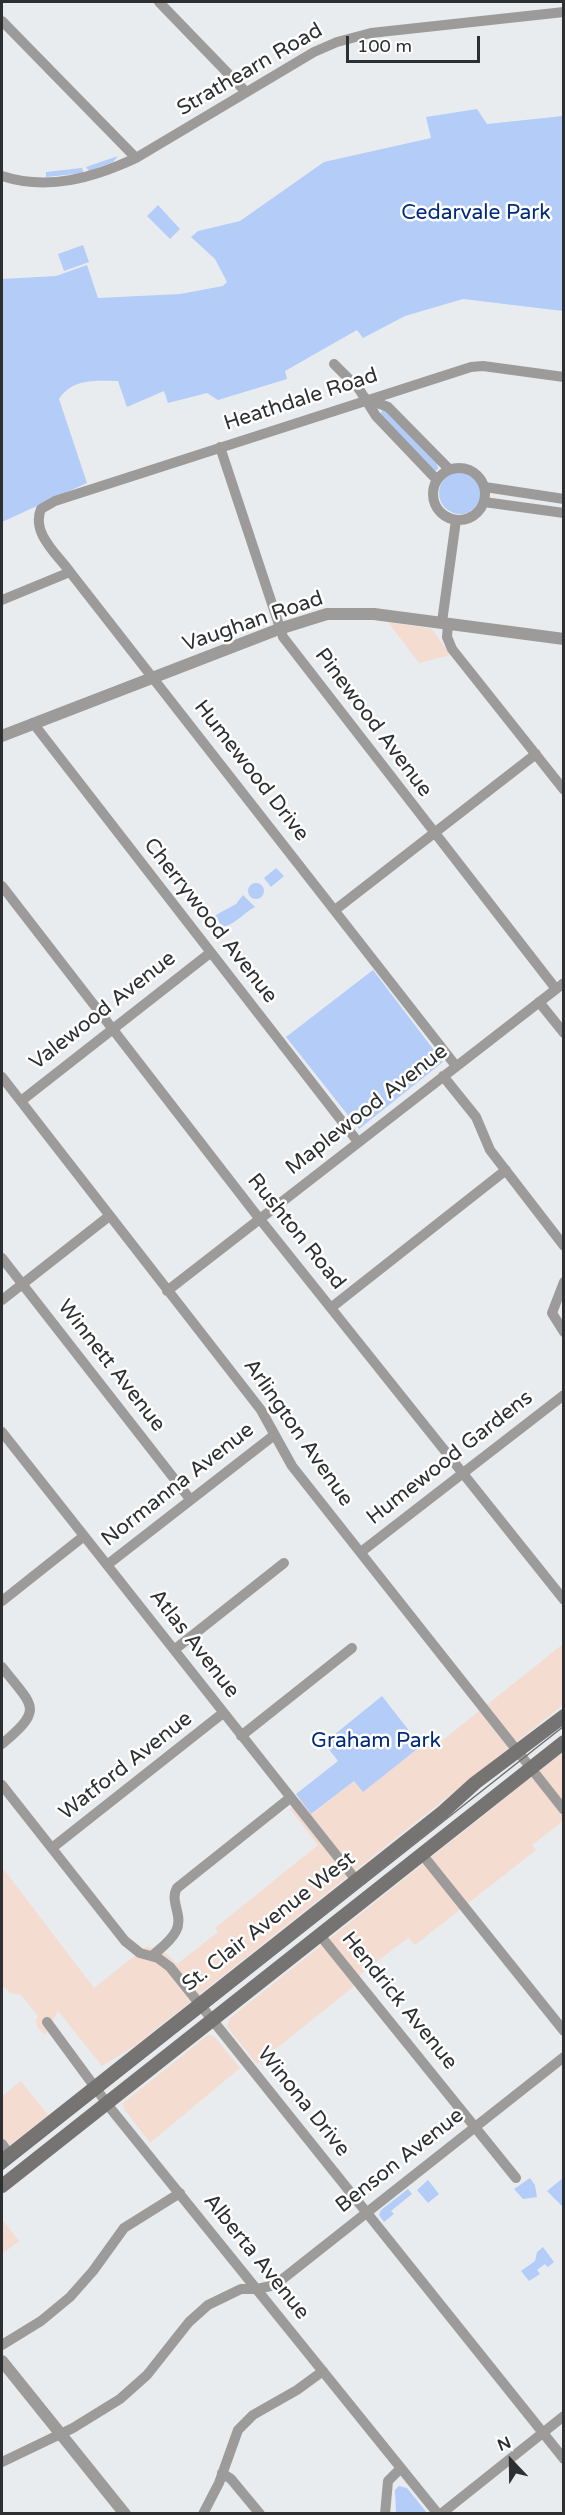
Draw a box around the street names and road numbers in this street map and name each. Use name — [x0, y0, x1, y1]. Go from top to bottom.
street label: Strathearn Road — [173, 18, 327, 122]
street label: Heathdale Road — [221, 363, 381, 437]
street label: Vaughan Road — [180, 586, 326, 658]
street label: Pinewood Avenue — [309, 644, 437, 802]
street label: Humewood Drive — [188, 696, 314, 846]
street label: Cherrywood Avenue — [138, 833, 282, 1009]
street label: Valewood Avenue — [25, 946, 181, 1076]
street label: Maplewood Avenue — [281, 1039, 453, 1181]
street label: Rushton Road — [242, 1169, 350, 1295]
street label: Winnett Avenue — [52, 1295, 170, 1437]
street label: Arlington Avenue — [238, 1354, 358, 1512]
street label: Humewood Gardens — [362, 1385, 538, 1531]
street label: Normanna Avenue — [97, 1418, 259, 1552]
street label: Atlas Avenue — [144, 1585, 244, 1703]
street label: Watford Avenue — [55, 1706, 197, 1826]
street label: St. Clair Avenue West — [177, 1847, 361, 1997]
street label: Hendrick Avenue — [336, 1927, 462, 2075]
street label: Winona Drive — [251, 2042, 355, 2162]
street label: Benson Avenue — [331, 2103, 469, 2219]
street label: Alberta Avenue — [198, 2189, 314, 2325]

